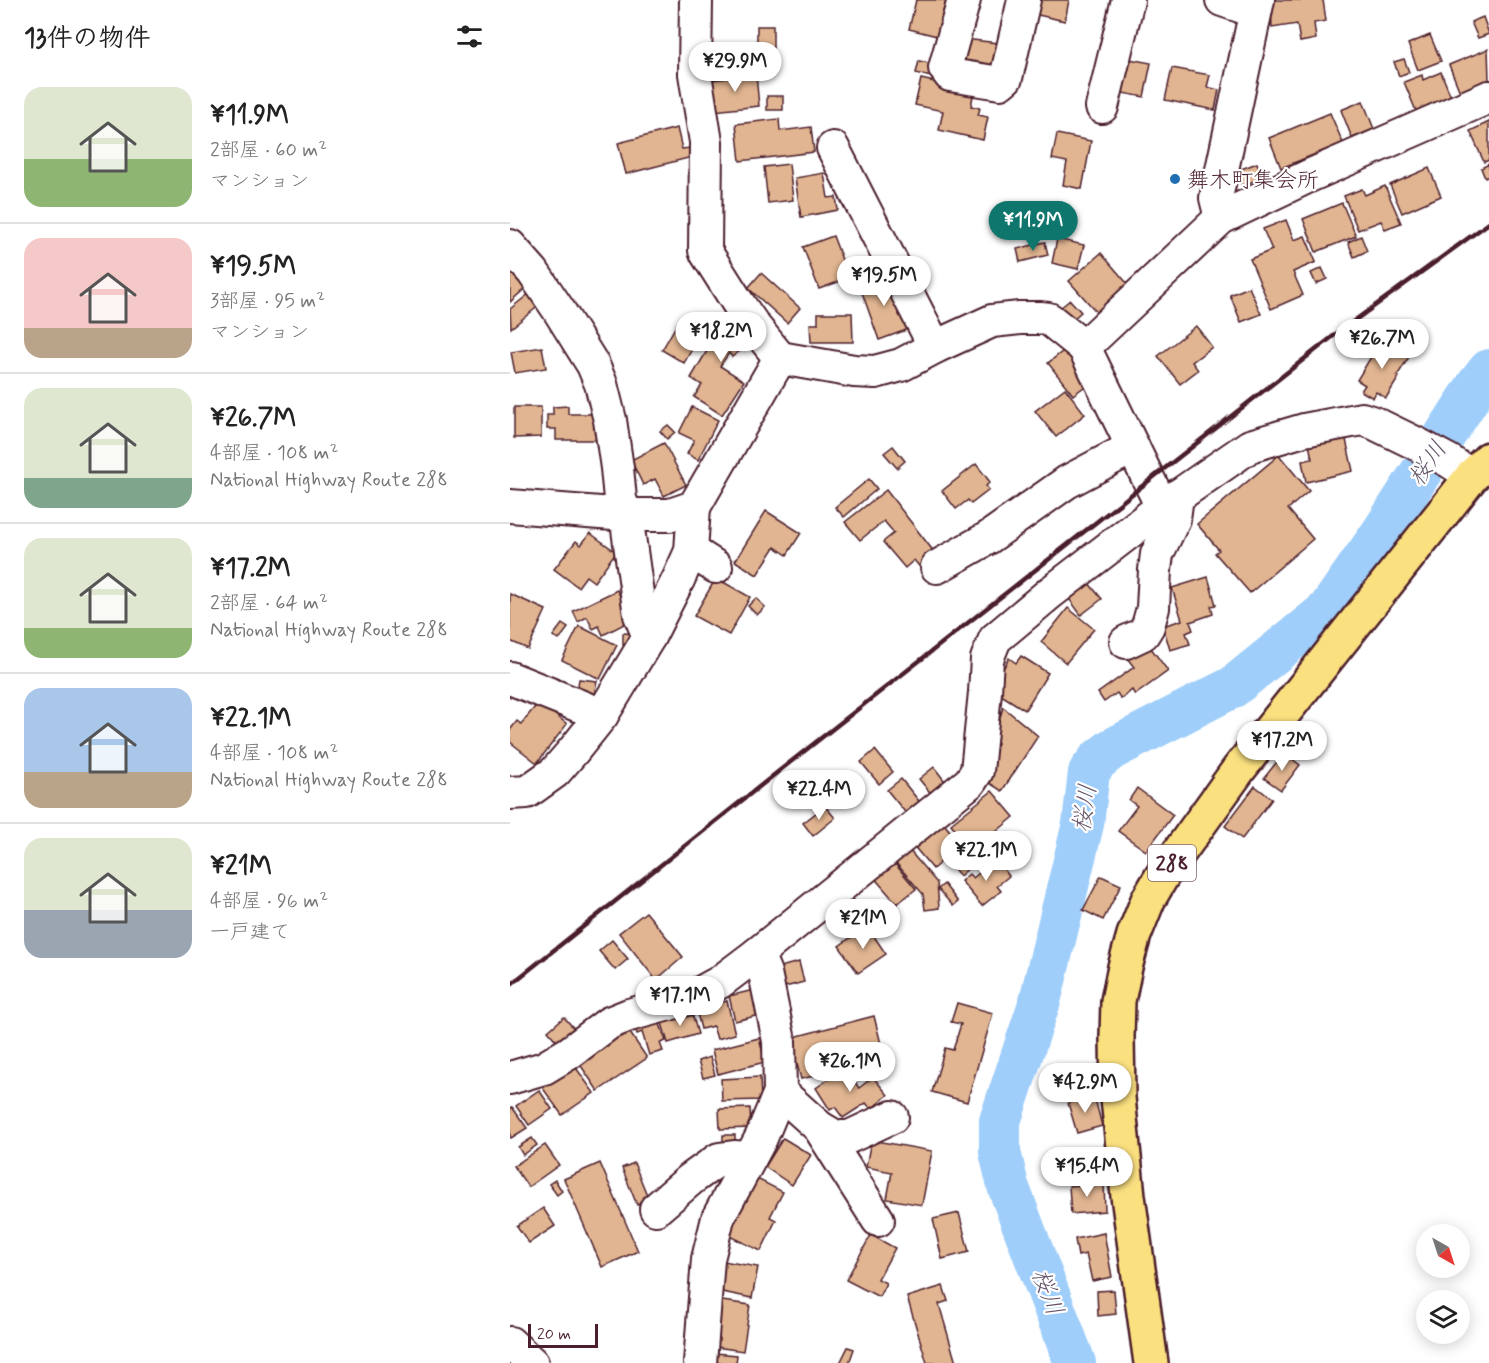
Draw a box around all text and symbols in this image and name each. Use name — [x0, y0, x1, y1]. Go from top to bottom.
icon: filters — [453, 20, 486, 53]
text: 13件の物件 — [24, 22, 151, 56]
pin: ¥29.9M — [686, 42, 784, 93]
text: ¥29.9M — [703, 48, 767, 75]
text: ¥11.9M — [210, 99, 289, 133]
icon: home — [72, 111, 144, 183]
text: 2部屋 · 60 m² — [210, 137, 327, 164]
place label: 舞木町集会所 — [1187, 167, 1319, 195]
text: マンション — [210, 168, 309, 195]
marker: 舞木町集会所 — [1168, 172, 1182, 186]
pin: ¥11.9M — [984, 201, 1082, 252]
text: ¥11.9M — [1003, 207, 1063, 234]
text: ¥19.5M — [210, 250, 296, 284]
pin: ¥19.5M — [835, 256, 933, 307]
icon: home — [72, 262, 144, 334]
text: ¥19.5M — [851, 262, 917, 289]
text: 3部屋 · 95 m² — [210, 288, 325, 315]
pin: ¥18.2M — [672, 312, 770, 363]
text: ¥18.2M — [690, 318, 752, 345]
text: マンション — [210, 319, 309, 346]
pin: ¥26.7M — [1333, 319, 1431, 370]
text: ¥26.7M — [1349, 325, 1415, 352]
text: ¥26.7M — [210, 402, 296, 436]
icon: home — [72, 412, 144, 484]
water label: 桜川 — [1402, 435, 1455, 492]
text: 4部屋 · 108 m² — [210, 440, 338, 467]
text: National Highway Route 288 — [210, 467, 448, 494]
text: ¥17.2M — [210, 552, 291, 586]
icon: home — [72, 562, 144, 634]
text: 2部屋 · 64 m² — [210, 590, 328, 617]
text: National Highway Route 288 — [210, 617, 448, 644]
text: ¥22.1M — [210, 702, 291, 736]
icon: home — [72, 712, 144, 784]
pin: ¥17.2M — [1233, 721, 1331, 772]
text: ¥17.2M — [1251, 727, 1313, 754]
text: 4部屋 · 108 m² — [210, 740, 338, 767]
text: National Highway Route 288 — [210, 767, 448, 794]
pin: ¥22.4M — [770, 770, 868, 821]
text: ¥22.4M — [786, 776, 852, 803]
water label: 桜川 — [1066, 782, 1105, 834]
pin: ¥22.1M — [937, 831, 1035, 882]
text: ¥22.1M — [955, 837, 1017, 864]
road number: 288 — [1148, 845, 1196, 881]
text: ¥21M — [210, 850, 272, 884]
icon: home — [72, 862, 144, 934]
text: 4部屋 · 96 m² — [210, 888, 328, 915]
pin: ¥21M — [827, 899, 899, 950]
text: ¥21M — [839, 905, 887, 932]
text: 一戸建て — [210, 919, 290, 946]
pin: ¥17.1M — [631, 976, 729, 1027]
text: ¥17.1M — [649, 982, 711, 1009]
pin: ¥26.1M — [801, 1042, 899, 1093]
text: ¥26.1M — [818, 1048, 882, 1075]
pin: ¥42.9M — [1036, 1063, 1134, 1114]
text: ¥42.9M — [1052, 1069, 1118, 1096]
pin: ¥15.4M — [1038, 1147, 1136, 1198]
text: ¥15.4M — [1055, 1153, 1119, 1180]
north arrow — [1416, 1224, 1470, 1278]
map controls — [1416, 1224, 1470, 1344]
water label: 桜川 — [1024, 1265, 1070, 1320]
button: layers — [1416, 1290, 1470, 1344]
scale bar — [528, 1321, 598, 1348]
text: 20 m — [537, 1324, 571, 1345]

